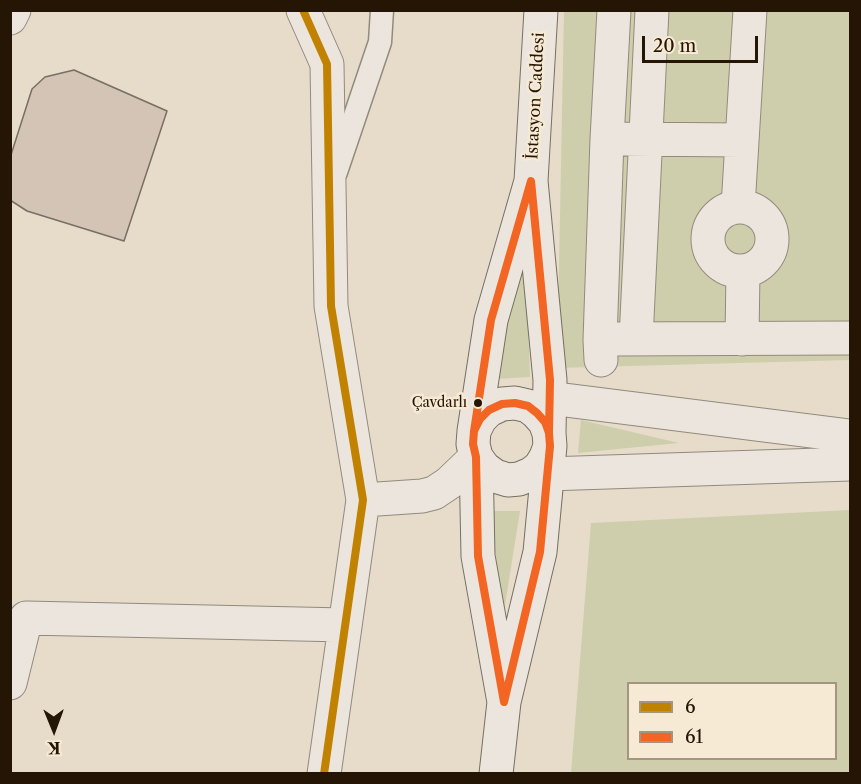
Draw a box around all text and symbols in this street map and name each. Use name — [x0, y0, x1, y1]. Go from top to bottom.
scale bar — [645, 24, 760, 62]
street label: İstasyon Caddesi — [523, 32, 549, 160]
text: 20 m — [653, 35, 696, 57]
place label: Çavdarlı — [412, 395, 467, 411]
marker: Çavdarlı — [472, 397, 484, 409]
legend — [627, 682, 837, 760]
text: 6 — [685, 696, 696, 718]
north arrow — [24, 700, 84, 760]
text: 61 — [685, 726, 703, 748]
text: K — [48, 738, 61, 758]

